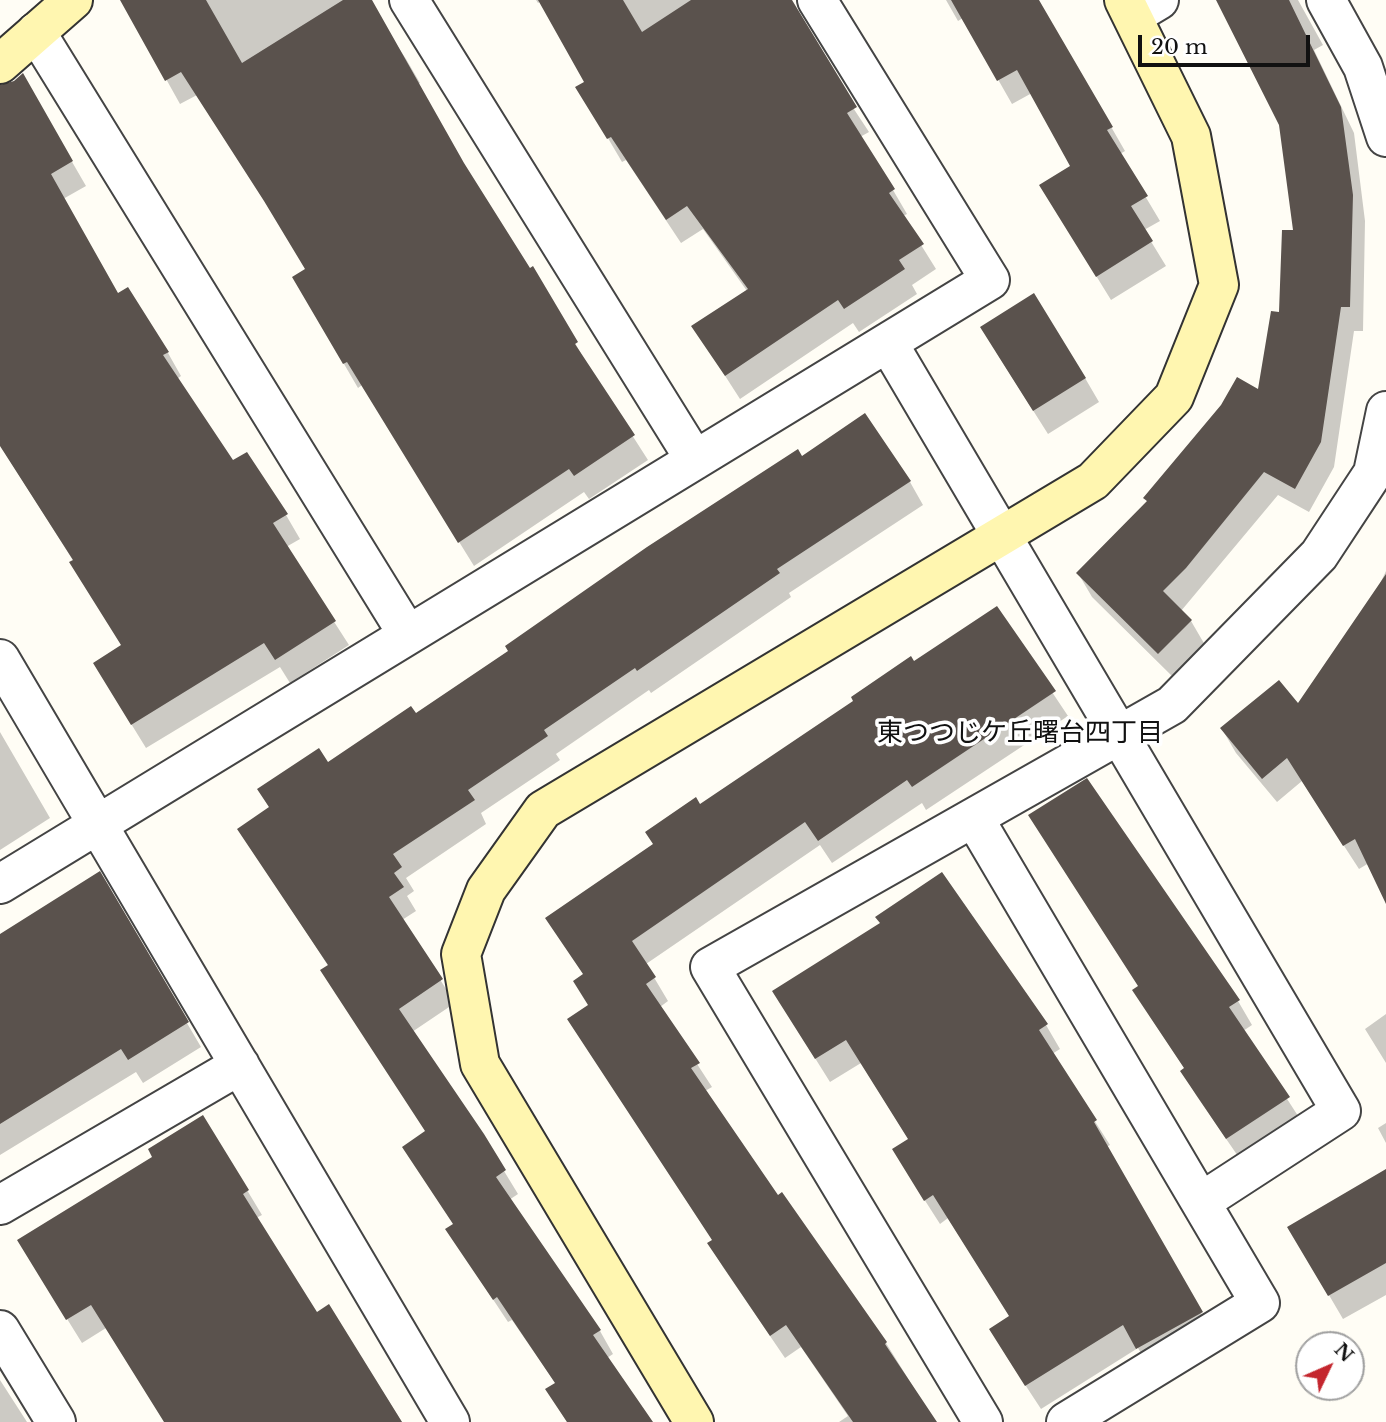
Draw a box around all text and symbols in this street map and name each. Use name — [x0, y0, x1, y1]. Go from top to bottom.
scale bar — [1141, 21, 1312, 65]
text: 20 m — [1151, 34, 1208, 60]
district label: 東つつじケ丘曙台四丁目 — [877, 718, 1163, 750]
north arrow — [1295, 1331, 1365, 1401]
text: N — [1330, 1338, 1359, 1367]

